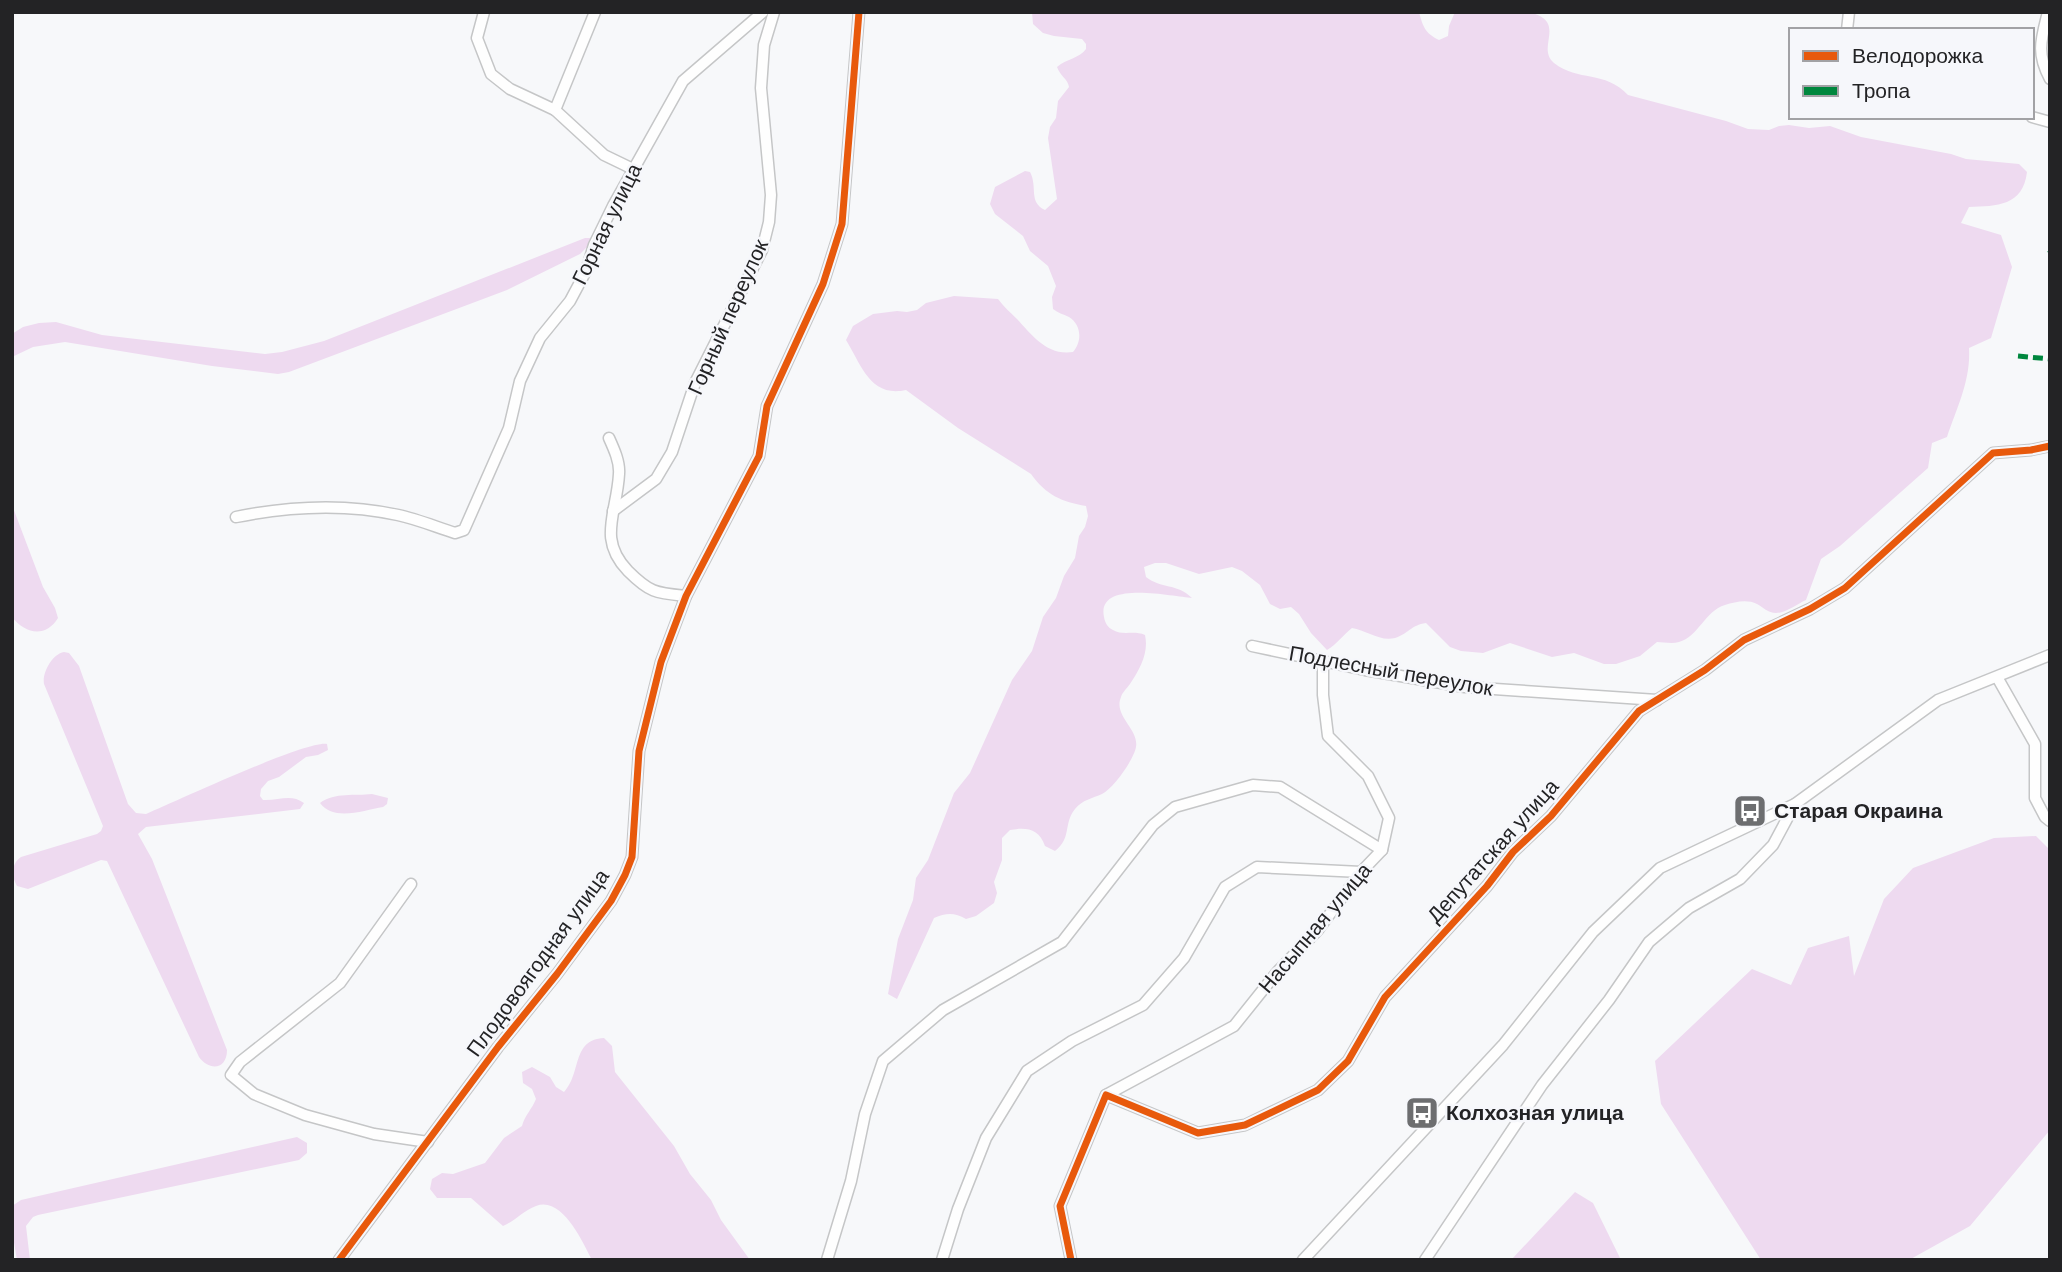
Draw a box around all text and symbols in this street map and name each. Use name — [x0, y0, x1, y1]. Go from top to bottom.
legend — [1789, 28, 2034, 119]
text: Велодорожка — [1852, 44, 1983, 67]
text: Тропа — [1852, 79, 1910, 102]
street label: Горная улица — [567, 159, 646, 288]
street label: Горный переулок — [683, 235, 772, 398]
street label: Подлесный переулок — [1287, 641, 1496, 700]
street label: Депутатская улица — [1422, 774, 1563, 927]
bus stop icon: Старая Окраина — [1731, 792, 1769, 830]
place label: Старая Окраина — [1774, 799, 1943, 822]
street label: Насыпная улица — [1254, 858, 1376, 997]
street label: Плодовоягодная улица — [462, 864, 613, 1061]
bus stop icon: Колхозная улица — [1403, 1094, 1441, 1132]
place label: Колхозная улица — [1446, 1101, 1624, 1124]

